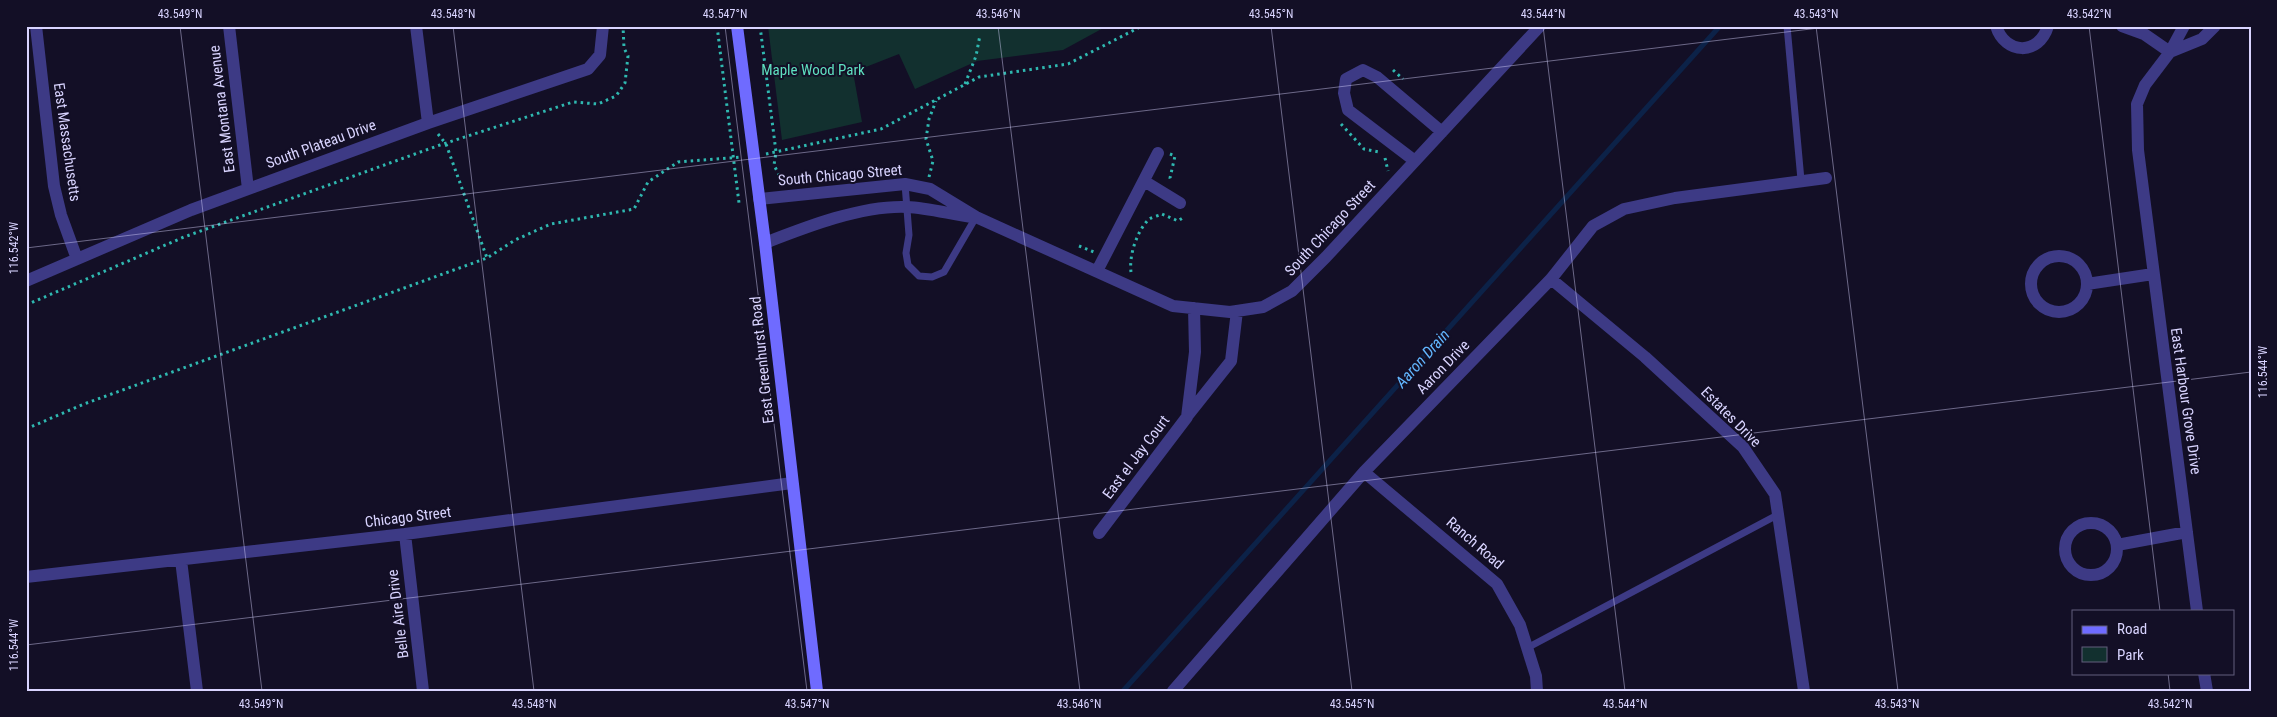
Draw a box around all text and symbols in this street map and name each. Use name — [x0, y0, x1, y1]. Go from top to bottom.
text: 43.549°N — [158, 7, 202, 21]
text: 43.548°N — [431, 7, 475, 21]
text: 43.547°N — [703, 7, 747, 21]
text: 43.546°N — [976, 7, 1020, 21]
text: 43.545°N — [1249, 7, 1293, 21]
text: 43.544°N — [1521, 7, 1565, 21]
text: 43.543°N — [1794, 7, 1838, 21]
text: 43.542°N — [2067, 7, 2111, 21]
street label: East Montana Avenue — [205, 44, 239, 174]
park label: Maple Wood Park — [761, 61, 865, 79]
street label: East Massachusetts — [50, 81, 84, 203]
street label: South Plateau Drive — [263, 116, 379, 172]
street label: South Chicago Street — [777, 161, 903, 189]
street label: South Chicago Street — [1281, 176, 1379, 280]
text: 116.542°W — [7, 222, 21, 274]
street label: East Greenhurst Road — [746, 295, 778, 425]
water label: Aaron Drain — [1391, 325, 1453, 392]
street label: East Harbour Grove Drive — [2167, 326, 2205, 476]
street label: Aaron Drive — [1413, 336, 1473, 398]
text: 116.544°W — [2256, 346, 2270, 398]
street label: Estates Drive — [1697, 383, 1765, 451]
street label: East el Jay Court — [1099, 412, 1173, 502]
street label: Chicago Street — [364, 503, 452, 531]
street label: Ranch Road — [1443, 513, 1507, 573]
street label: Belle Aire Drive — [384, 568, 412, 660]
legend — [2072, 610, 2234, 674]
text: 116.544°W — [7, 619, 21, 671]
text: Road — [2117, 620, 2147, 638]
text: Park — [2117, 646, 2144, 664]
text: 43.549°N — [239, 697, 283, 711]
text: 43.548°N — [512, 697, 556, 711]
text: 43.547°N — [785, 697, 829, 711]
text: 43.546°N — [1057, 697, 1101, 711]
text: 43.545°N — [1330, 697, 1374, 711]
text: 43.544°N — [1603, 697, 1647, 711]
text: 43.543°N — [1875, 697, 1919, 711]
text: 43.542°N — [2148, 697, 2192, 711]

